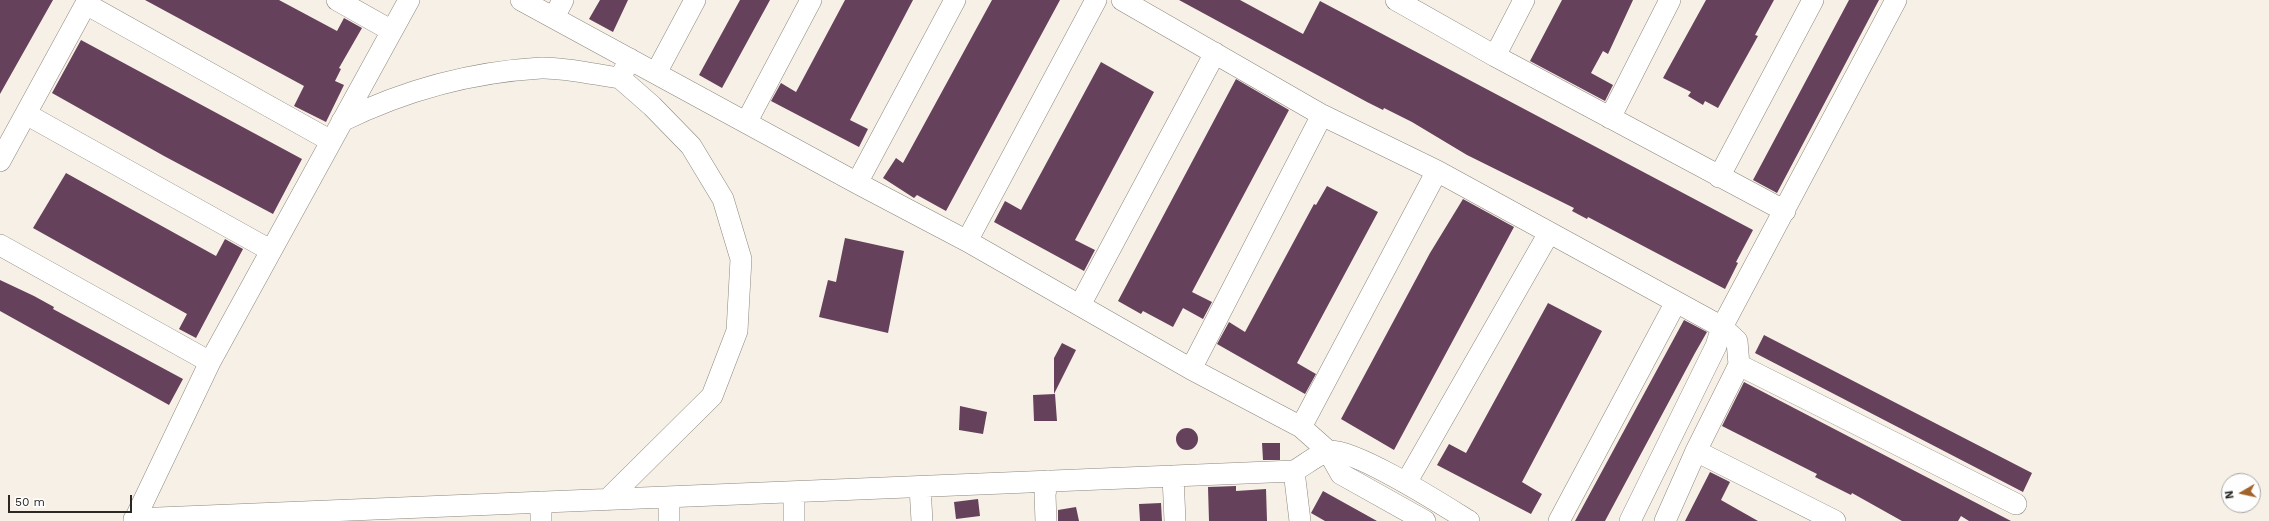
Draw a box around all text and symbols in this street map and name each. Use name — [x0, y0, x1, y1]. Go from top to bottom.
north arrow — [2221, 473, 2261, 513]
scale bar — [10, 487, 134, 513]
text: N — [2223, 490, 2237, 500]
text: 50 m — [15, 495, 45, 509]

